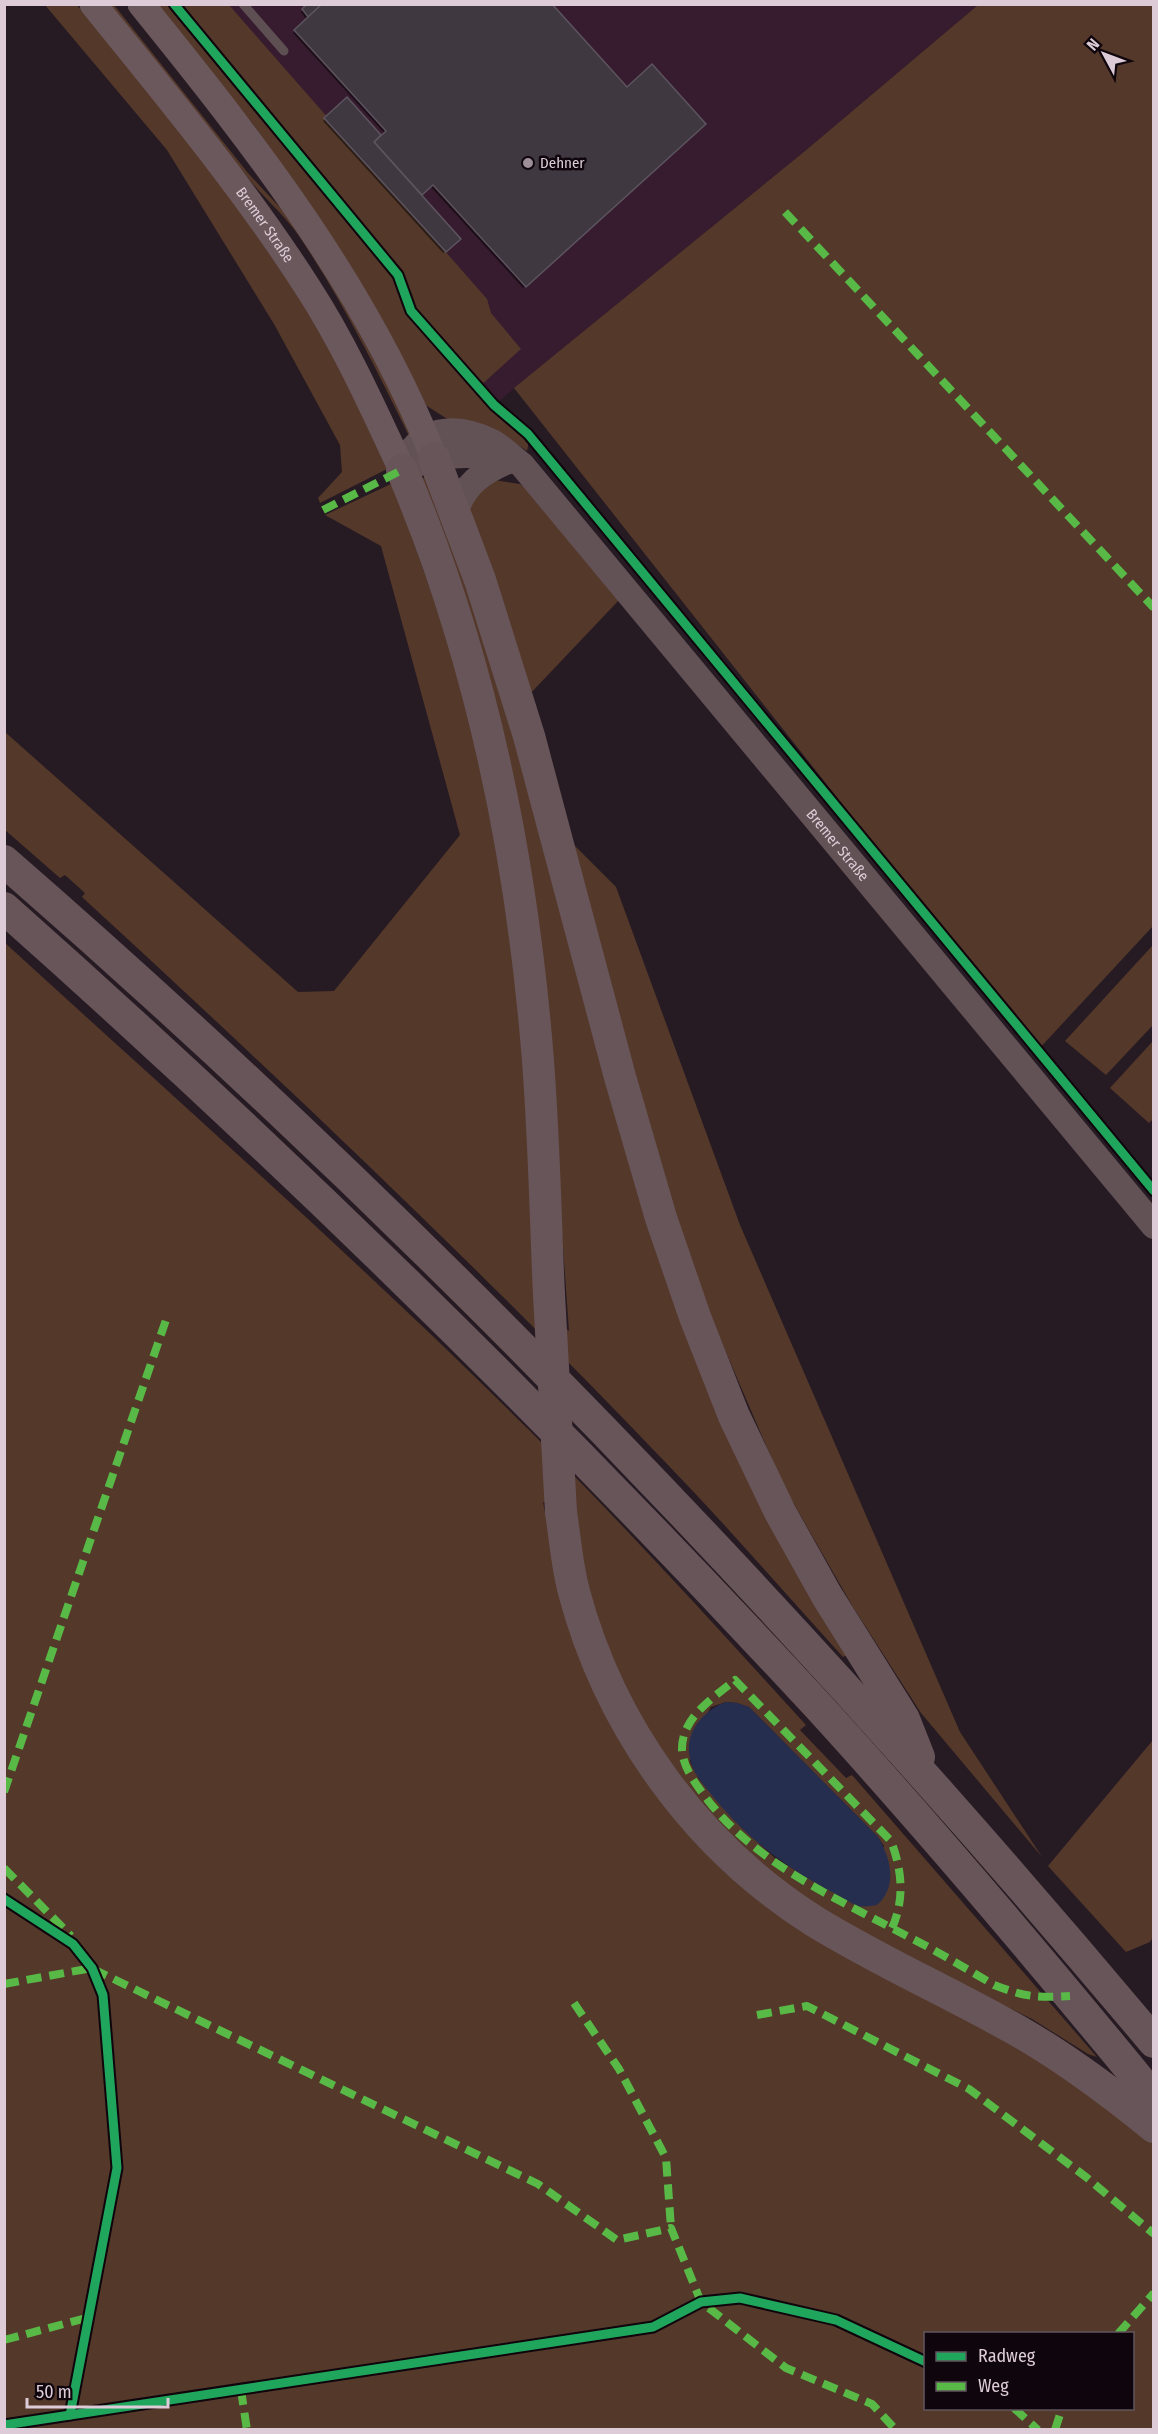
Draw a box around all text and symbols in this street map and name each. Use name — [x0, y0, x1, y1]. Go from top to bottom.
north arrow — [1074, 24, 1134, 84]
text: N — [1083, 35, 1103, 54]
place label: Dehner — [540, 154, 585, 172]
marker: Dehner — [521, 156, 535, 170]
street label: Bremer Straße — [232, 184, 298, 266]
street label: Bremer Straße — [803, 805, 873, 885]
legend — [924, 2332, 1134, 2410]
text: Radweg — [978, 2345, 1036, 2367]
scale bar — [27, 2371, 168, 2409]
text: Weg — [978, 2375, 1009, 2397]
text: 50 m — [36, 2381, 72, 2403]

